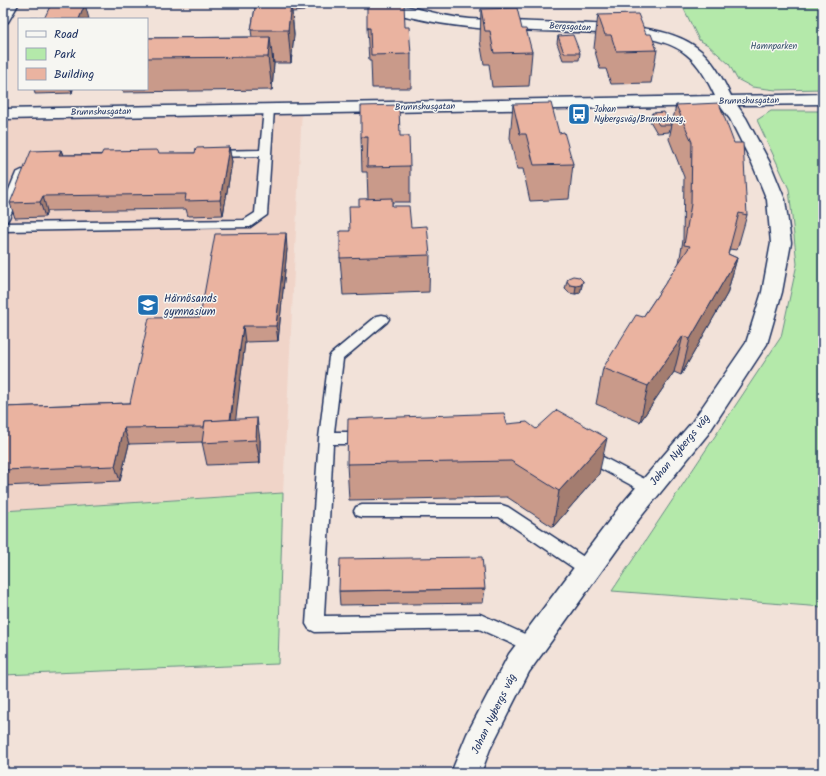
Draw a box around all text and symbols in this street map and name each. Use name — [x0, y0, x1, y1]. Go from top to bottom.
legend — [18, 18, 148, 90]
street label: Bergsgatan — [549, 18, 591, 36]
text: Road — [54, 25, 79, 44]
park label: Hamnparken — [751, 39, 798, 54]
text: Park — [54, 45, 76, 64]
text: Building — [54, 65, 94, 84]
street label: Brunnshusgatan — [719, 93, 780, 109]
street label: Brunnshusgatan — [395, 99, 456, 115]
bus stop icon: Johan Nybergsväg/Brunnshusg. — [566, 101, 592, 127]
place label: Johan Nybergsväg/Brunnshusg. — [594, 102, 686, 127]
street label: Brunnshusgatan — [71, 104, 132, 120]
place label: Härnösands gymnasium — [163, 290, 217, 321]
school or university icon: Härnösands gymnasium — [135, 292, 161, 318]
street label: Johan Nybergs väg — [645, 410, 715, 490]
street label: Johan Nybergs väg — [467, 671, 521, 757]

